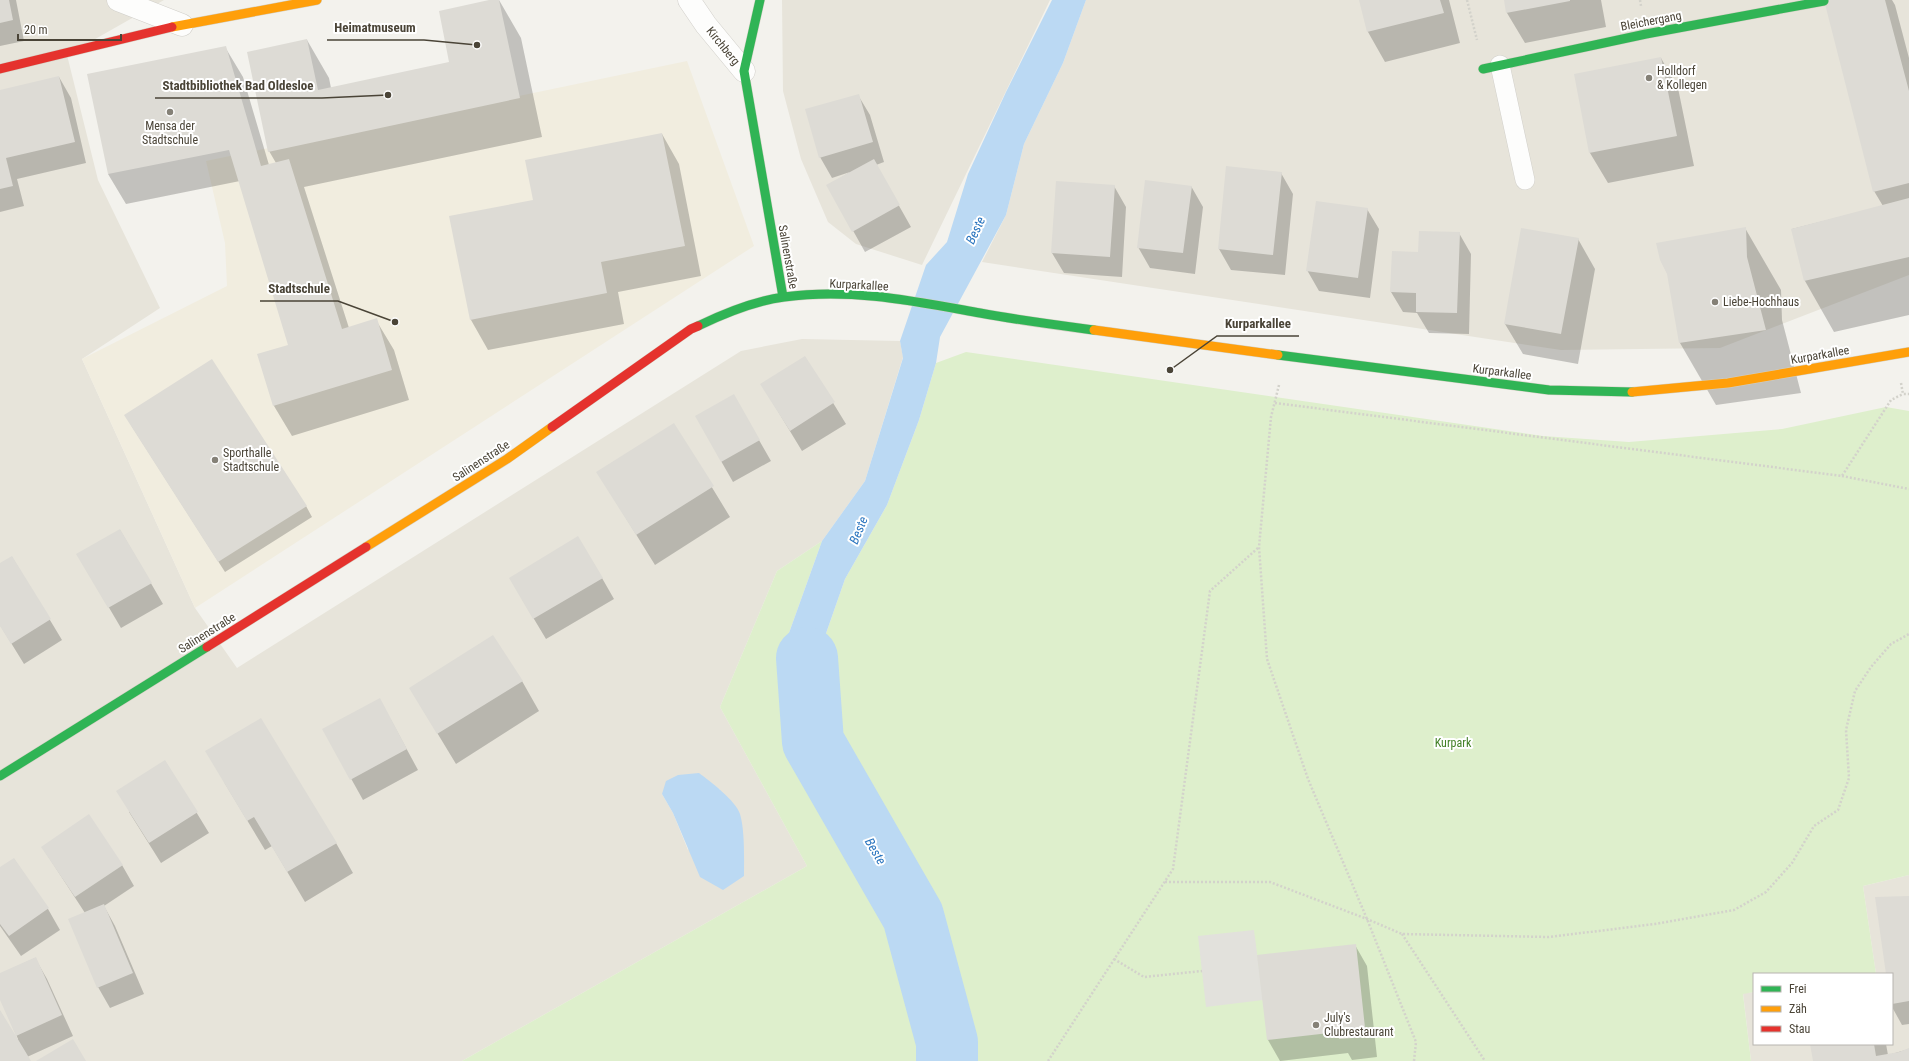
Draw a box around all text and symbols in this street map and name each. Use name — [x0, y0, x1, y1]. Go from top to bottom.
street label: Bleichergang — [1619, 8, 1683, 34]
callout: Heimatmuseum — [327, 15, 424, 40]
scale bar — [18, 16, 121, 42]
text: Heimatmuseum — [334, 20, 416, 35]
text: 20 m — [24, 23, 48, 37]
street label: Kirchberg — [703, 24, 743, 68]
place label: Holldorf & Kollegen — [1657, 64, 1707, 92]
callout: Stadtbibliothek Bad Oldesloe — [155, 73, 322, 98]
marker: Holldorf & Kollegen — [1644, 73, 1654, 83]
text: Stadtbibliothek Bad Oldesloe — [162, 78, 314, 93]
marker: Mensa der Stadtschule — [165, 107, 175, 117]
place label: Mensa der Stadtschule — [142, 119, 198, 147]
water label: Beste — [963, 214, 988, 246]
street label: Salinenstraße — [775, 224, 801, 290]
callout: Stadtschule — [260, 276, 338, 301]
street label: Kurparkallee — [829, 276, 889, 294]
text: Stadtschule — [268, 281, 330, 296]
place label: Liebe-Hochhaus — [1723, 295, 1799, 309]
marker: Liebe-Hochhaus — [1710, 297, 1720, 307]
callout: Kurparkallee — [1217, 311, 1299, 336]
text: Kurparkallee — [1225, 316, 1291, 331]
street label: Kurparkallee — [1790, 343, 1851, 367]
street label: Kurparkallee — [1472, 361, 1533, 383]
street label: Salinenstraße — [450, 437, 512, 485]
place label: Sporthalle Stadtschule — [223, 446, 279, 474]
marker: Sporthalle Stadtschule — [210, 455, 220, 465]
water label: Beste — [846, 514, 871, 546]
street label: Salinenstraße — [176, 610, 239, 656]
park label: Kurpark — [1435, 736, 1472, 750]
water label: Beste — [862, 835, 889, 867]
legend — [1753, 973, 1893, 1045]
text: Frei — [1789, 982, 1807, 996]
text: Zäh — [1789, 1002, 1807, 1016]
place label: July's Clubrestaurant — [1324, 1011, 1394, 1039]
marker: July's Clubrestaurant — [1311, 1020, 1321, 1030]
text: Stau — [1789, 1022, 1811, 1036]

